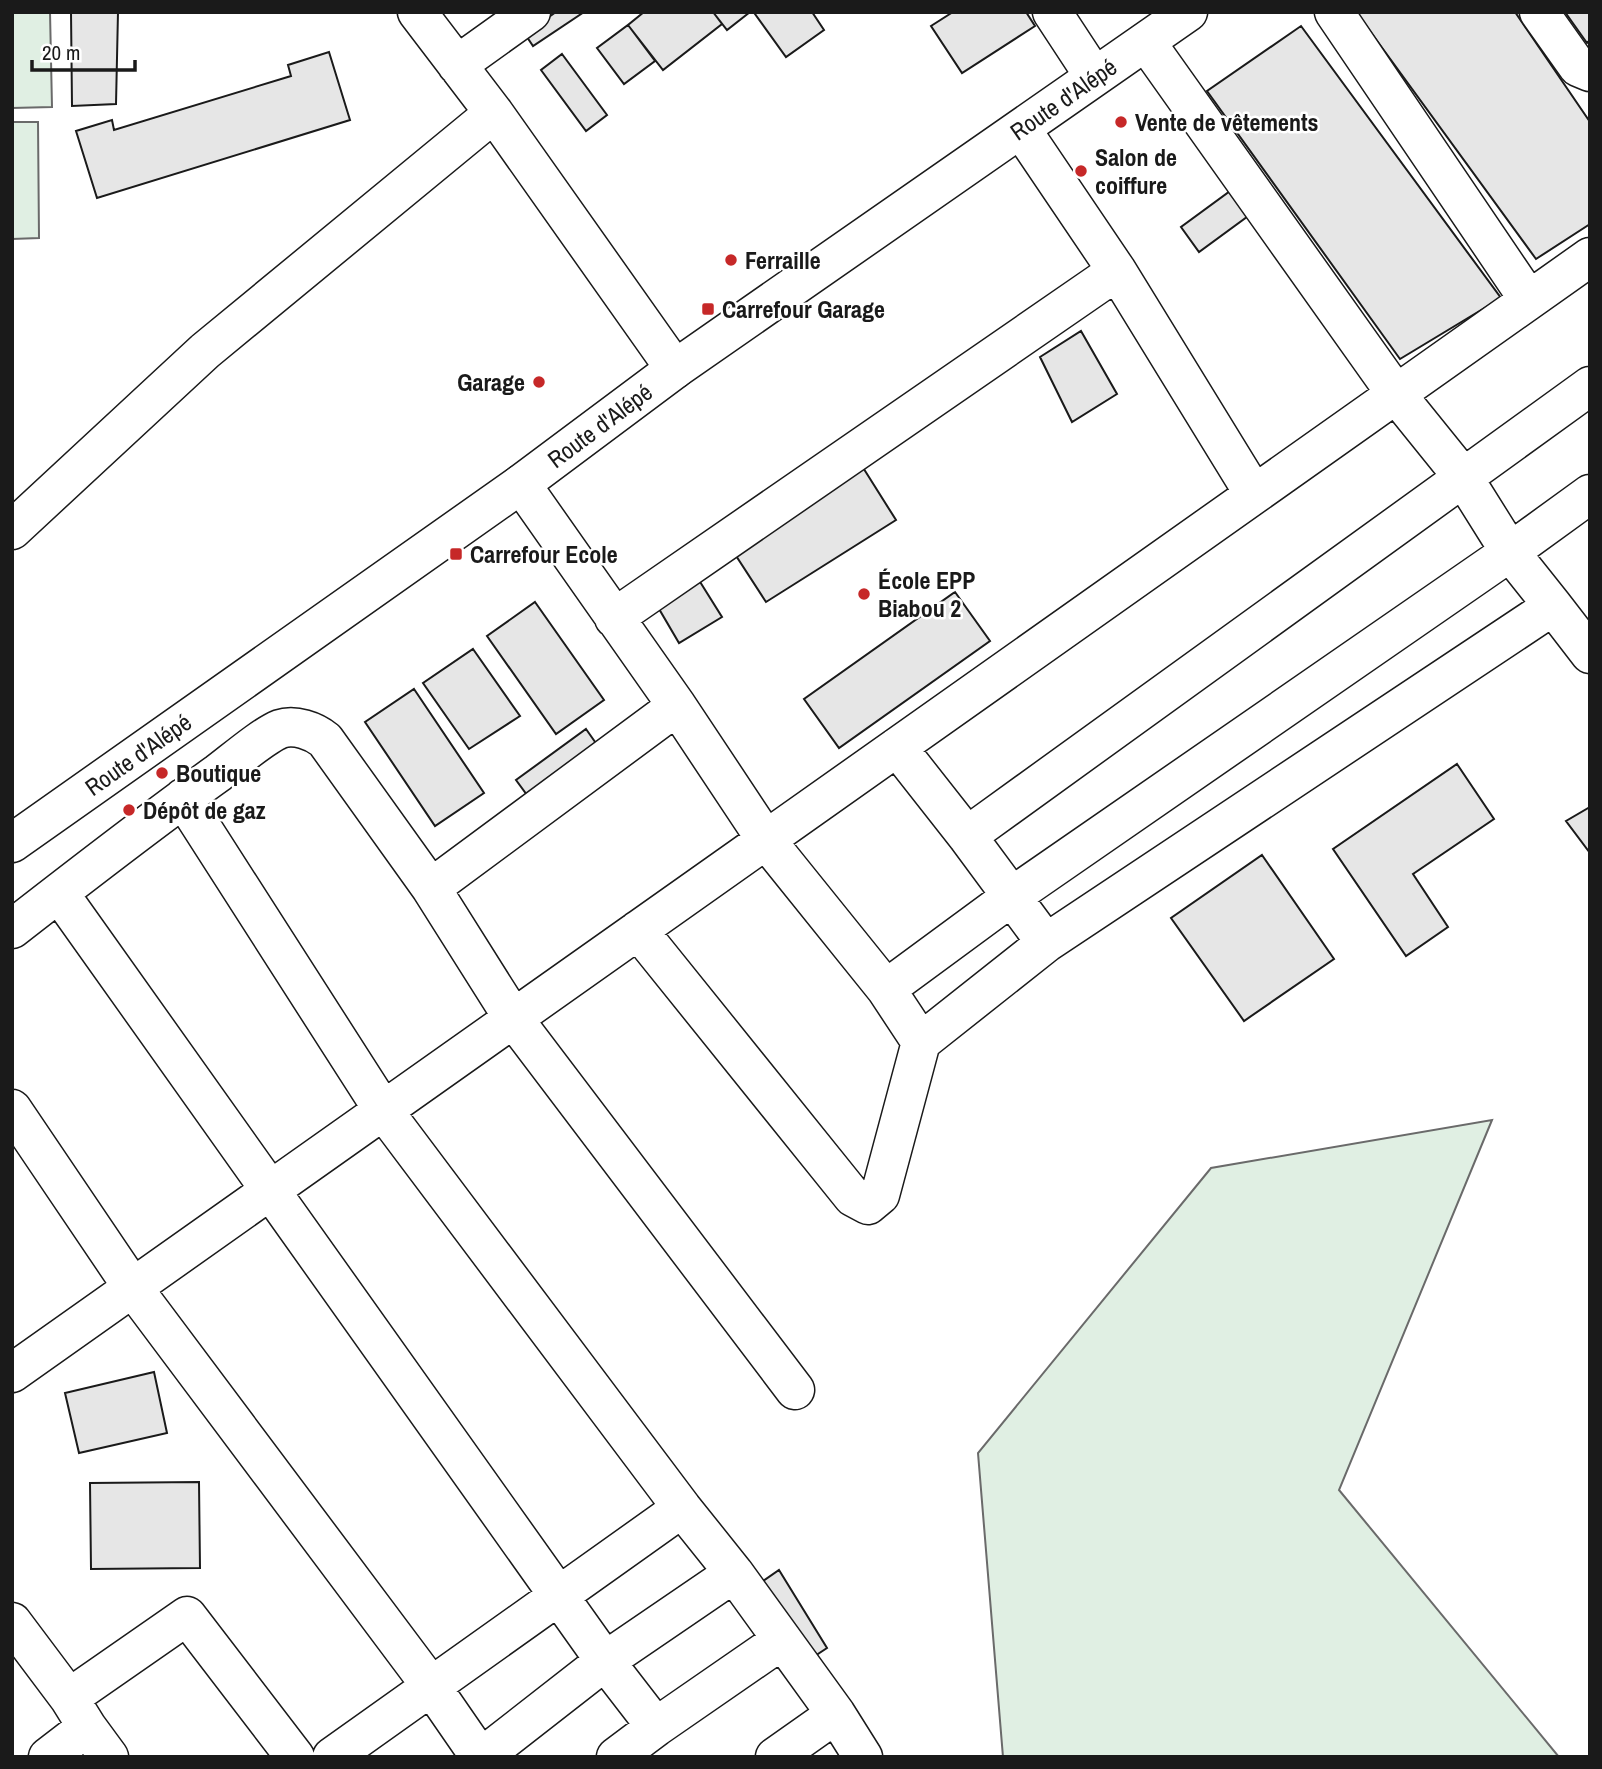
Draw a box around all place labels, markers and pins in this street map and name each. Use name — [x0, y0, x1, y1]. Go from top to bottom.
place label: Vente de vêtements — [1135, 106, 1318, 138]
marker: Vente de vêtements — [1113, 114, 1129, 130]
place label: Salon de coiffure — [1095, 141, 1177, 201]
marker: Salon de coiffure — [1073, 163, 1089, 179]
place label: Ferraille — [745, 244, 821, 276]
marker: Ferraille — [723, 252, 739, 268]
place label: Carrefour Garage — [722, 293, 885, 325]
marker: Carrefour Garage — [700, 301, 716, 317]
place label: Garage — [457, 366, 525, 398]
marker: Garage — [531, 374, 547, 390]
place label: Carrefour Ecole — [470, 538, 618, 570]
marker: Carrefour Ecole — [448, 546, 464, 562]
place label: École EPP Biabou 2 — [878, 564, 975, 624]
marker: École EPP Biabou 2 — [856, 586, 872, 602]
place label: Boutique — [176, 757, 261, 789]
marker: Boutique — [154, 765, 170, 781]
place label: Dépôt de gaz — [143, 794, 266, 826]
marker: Dépôt de gaz — [121, 802, 137, 818]

